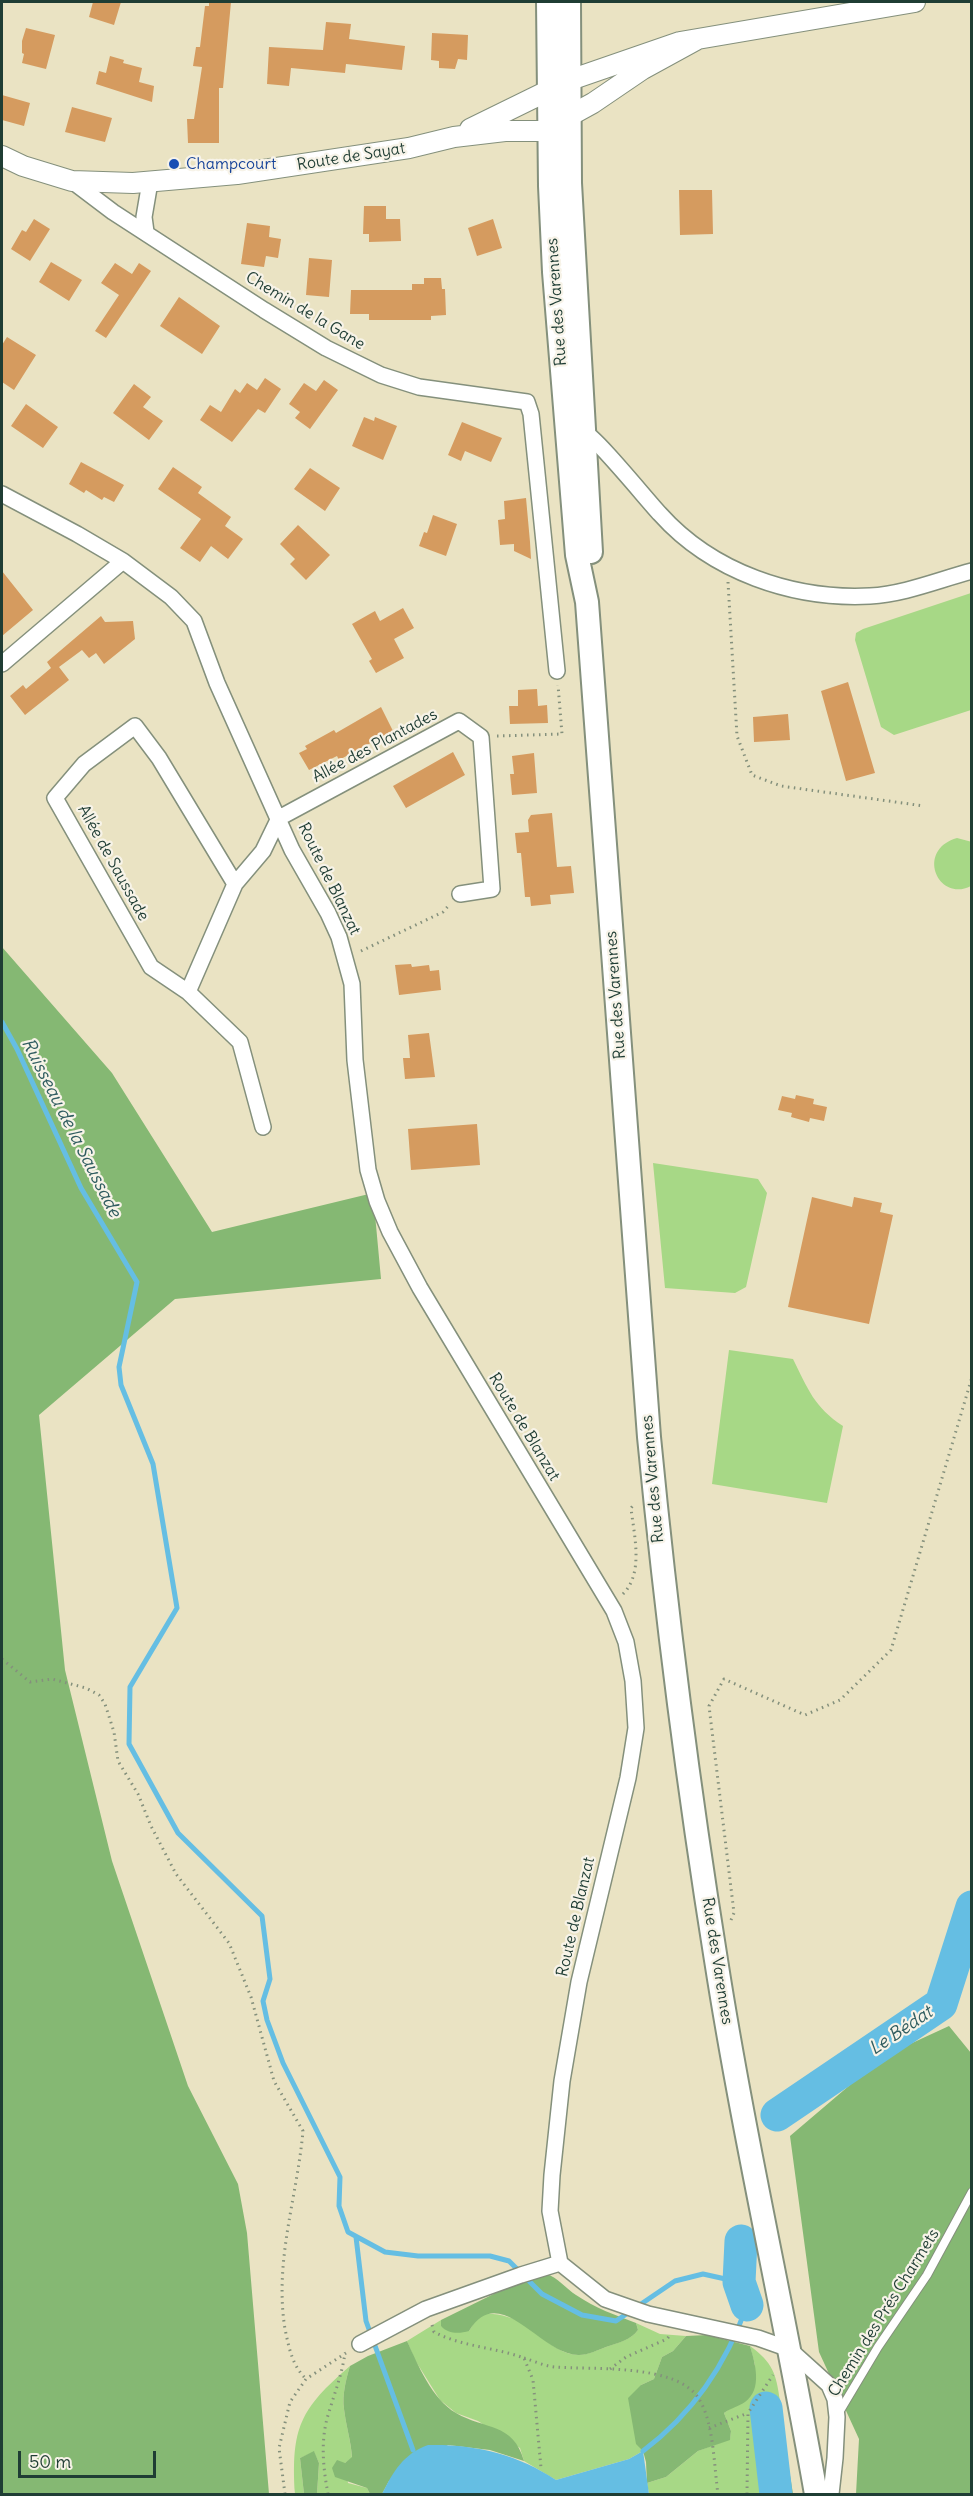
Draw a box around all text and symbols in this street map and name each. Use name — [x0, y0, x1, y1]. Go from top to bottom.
street label: Route de Sayat — [295, 139, 407, 175]
place label: Champcourt — [186, 154, 276, 174]
marker: Champcourt — [167, 157, 181, 171]
street label: Rue des Varennes — [543, 237, 571, 367]
street label: Chemin de la Gane — [242, 268, 368, 354]
street label: Allée des Plantades — [309, 705, 441, 787]
street label: Allée de Saussade — [73, 802, 153, 924]
street label: Route de Blanzat — [294, 820, 364, 938]
street label: Rue des Varennes — [602, 930, 630, 1060]
water label: Ruisseau de la Saussade — [17, 1035, 125, 1221]
street label: Route de Blanzat — [484, 1370, 564, 1484]
street label: Rue des Varennes — [638, 1414, 668, 1544]
street label: Route de Blanzat — [553, 1855, 599, 1979]
street label: Rue des Varennes — [697, 1896, 737, 2026]
water label: Le Bédat — [865, 2002, 937, 2060]
street label: Chemin des Prés Charmets — [824, 2226, 944, 2400]
scale bar — [21, 2439, 159, 2477]
text: 50 m — [29, 2450, 71, 2473]

